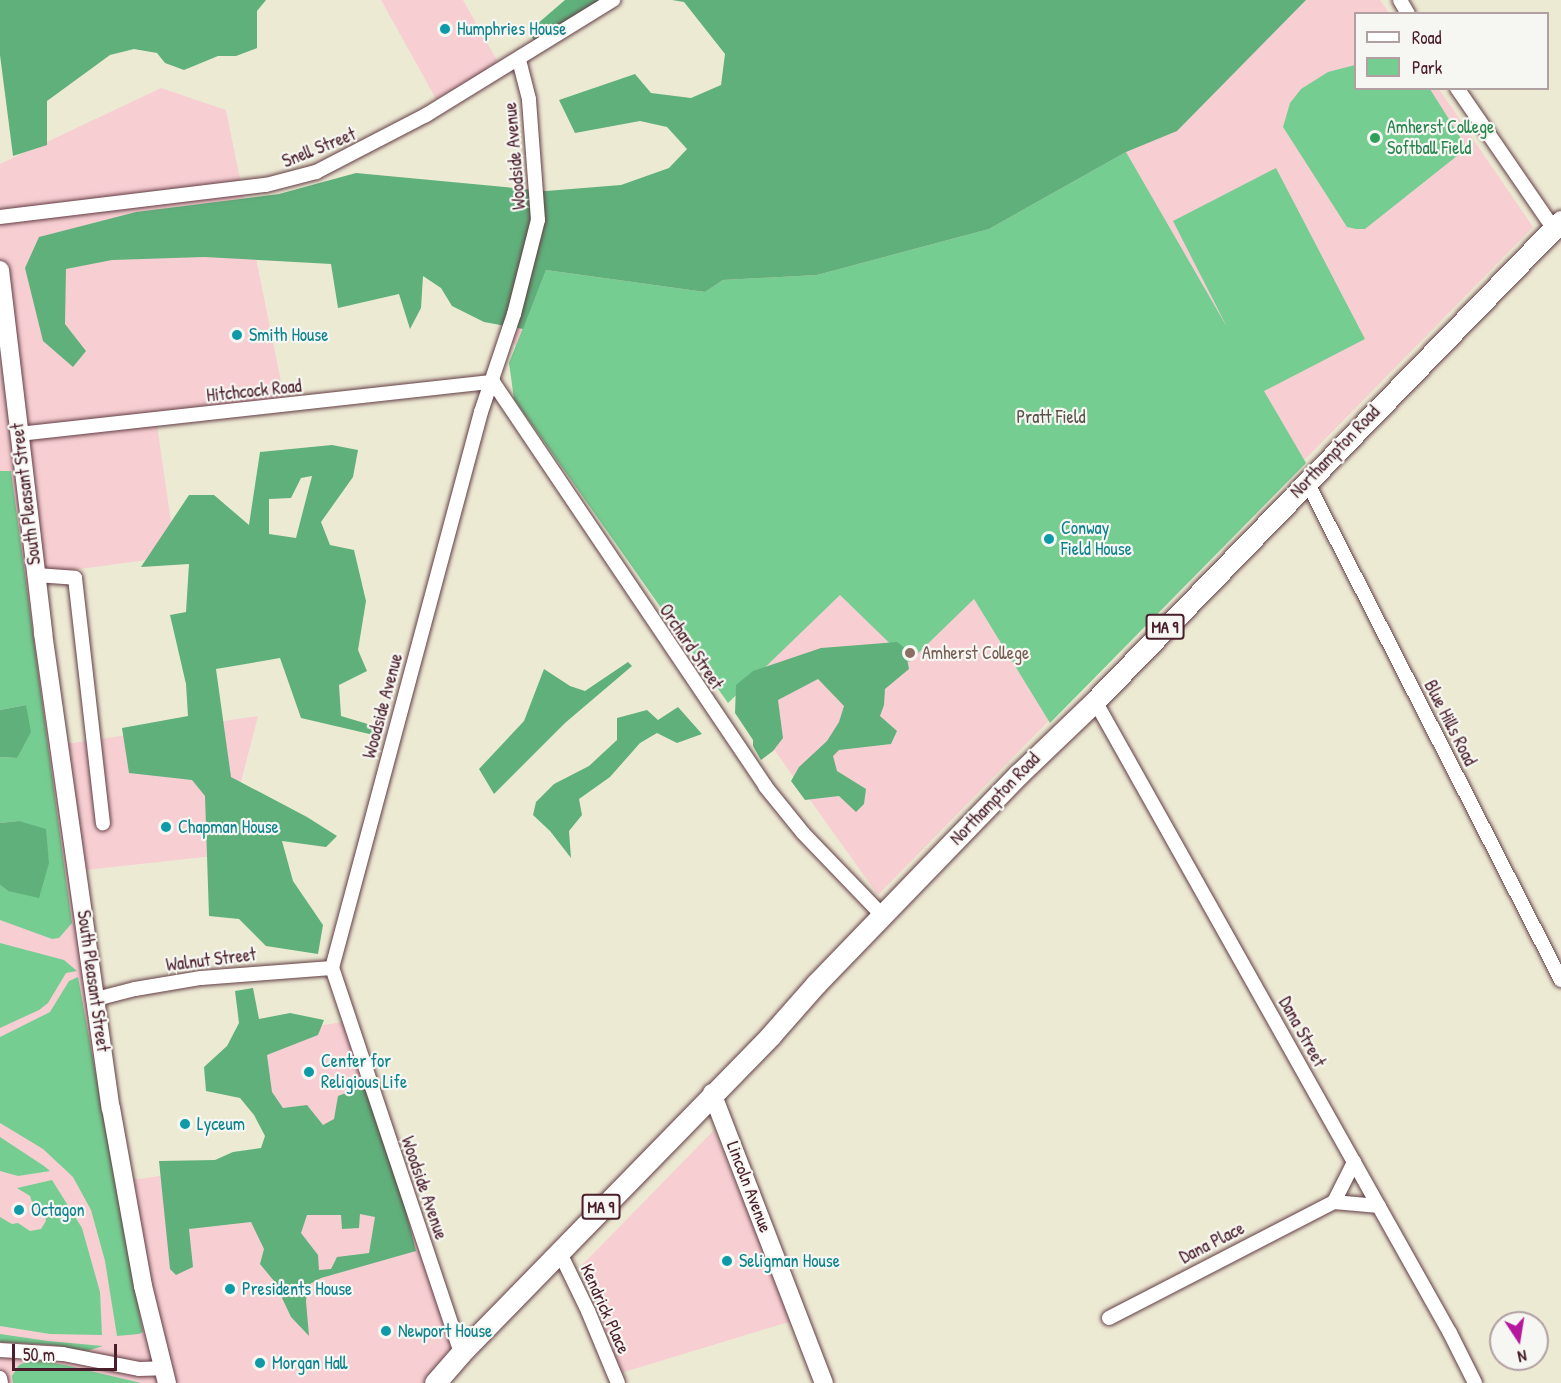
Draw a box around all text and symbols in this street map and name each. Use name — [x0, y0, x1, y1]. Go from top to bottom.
legend — [1354, 12, 1549, 90]
place label: Humphries House — [457, 18, 566, 40]
marker: Humphries House — [438, 22, 452, 36]
text: Road — [1412, 25, 1442, 50]
text: Park — [1412, 55, 1442, 80]
street label: Woodside Avenue — [500, 101, 530, 211]
place label: Amherst College Softball Field — [1387, 117, 1494, 160]
street label: Snell Street — [279, 123, 359, 173]
marker: Amherst College Softball Field — [1368, 131, 1382, 145]
place label: Smith House — [249, 324, 328, 346]
marker: Smith House — [230, 328, 244, 342]
street label: Hitchcock Road — [205, 375, 303, 407]
street label: Northampton Road — [1286, 401, 1384, 503]
park label: Pratt Field — [1017, 406, 1085, 428]
street label: South Pleasant Street — [7, 422, 45, 566]
place label: Conway Field House — [1061, 518, 1132, 560]
marker: Conway Field House — [1042, 532, 1056, 546]
street label: Orchard Street — [654, 600, 728, 694]
road number: MA 9 — [1146, 614, 1184, 640]
place label: Amherst College — [922, 642, 1029, 664]
marker: Amherst College — [903, 646, 917, 660]
street label: Woodside Avenue — [359, 651, 407, 761]
street label: Blue Hills Road — [1419, 677, 1481, 769]
street label: Northampton Road — [946, 748, 1044, 850]
place label: Chapman House — [178, 816, 279, 838]
marker: Chapman House — [159, 820, 173, 834]
street label: South Pleasant Street — [72, 909, 114, 1053]
street label: Walnut Street — [165, 944, 257, 976]
street label: Dana Street — [1274, 993, 1330, 1071]
place label: Center for Religious Life — [321, 1051, 407, 1094]
marker: Center for Religious Life — [302, 1065, 316, 1079]
place label: Lyceum — [197, 1113, 245, 1135]
marker: Lyceum — [178, 1117, 192, 1131]
street label: Woodside Avenue — [396, 1134, 452, 1242]
street label: Lincoln Avenue — [722, 1138, 776, 1236]
road number: MA 9 — [582, 1194, 620, 1220]
place label: Octagon — [31, 1199, 85, 1221]
marker: Octagon — [12, 1203, 26, 1217]
street label: Dana Place — [1176, 1218, 1248, 1268]
place label: Seligman House — [739, 1250, 840, 1272]
marker: Seligman House — [720, 1254, 734, 1268]
street label: Kendrick Place — [576, 1261, 634, 1357]
place label: Presidents House — [242, 1278, 352, 1300]
marker: Presidents House — [223, 1282, 237, 1296]
north arrow — [1489, 1311, 1549, 1371]
place label: Newport House — [398, 1320, 492, 1342]
marker: Newport House — [379, 1324, 393, 1338]
scale bar — [15, 1332, 120, 1370]
text: 50 m — [23, 1342, 55, 1367]
text: N — [1516, 1345, 1529, 1368]
place label: Morgan Hall — [272, 1352, 347, 1374]
marker: Morgan Hall — [253, 1356, 267, 1370]

